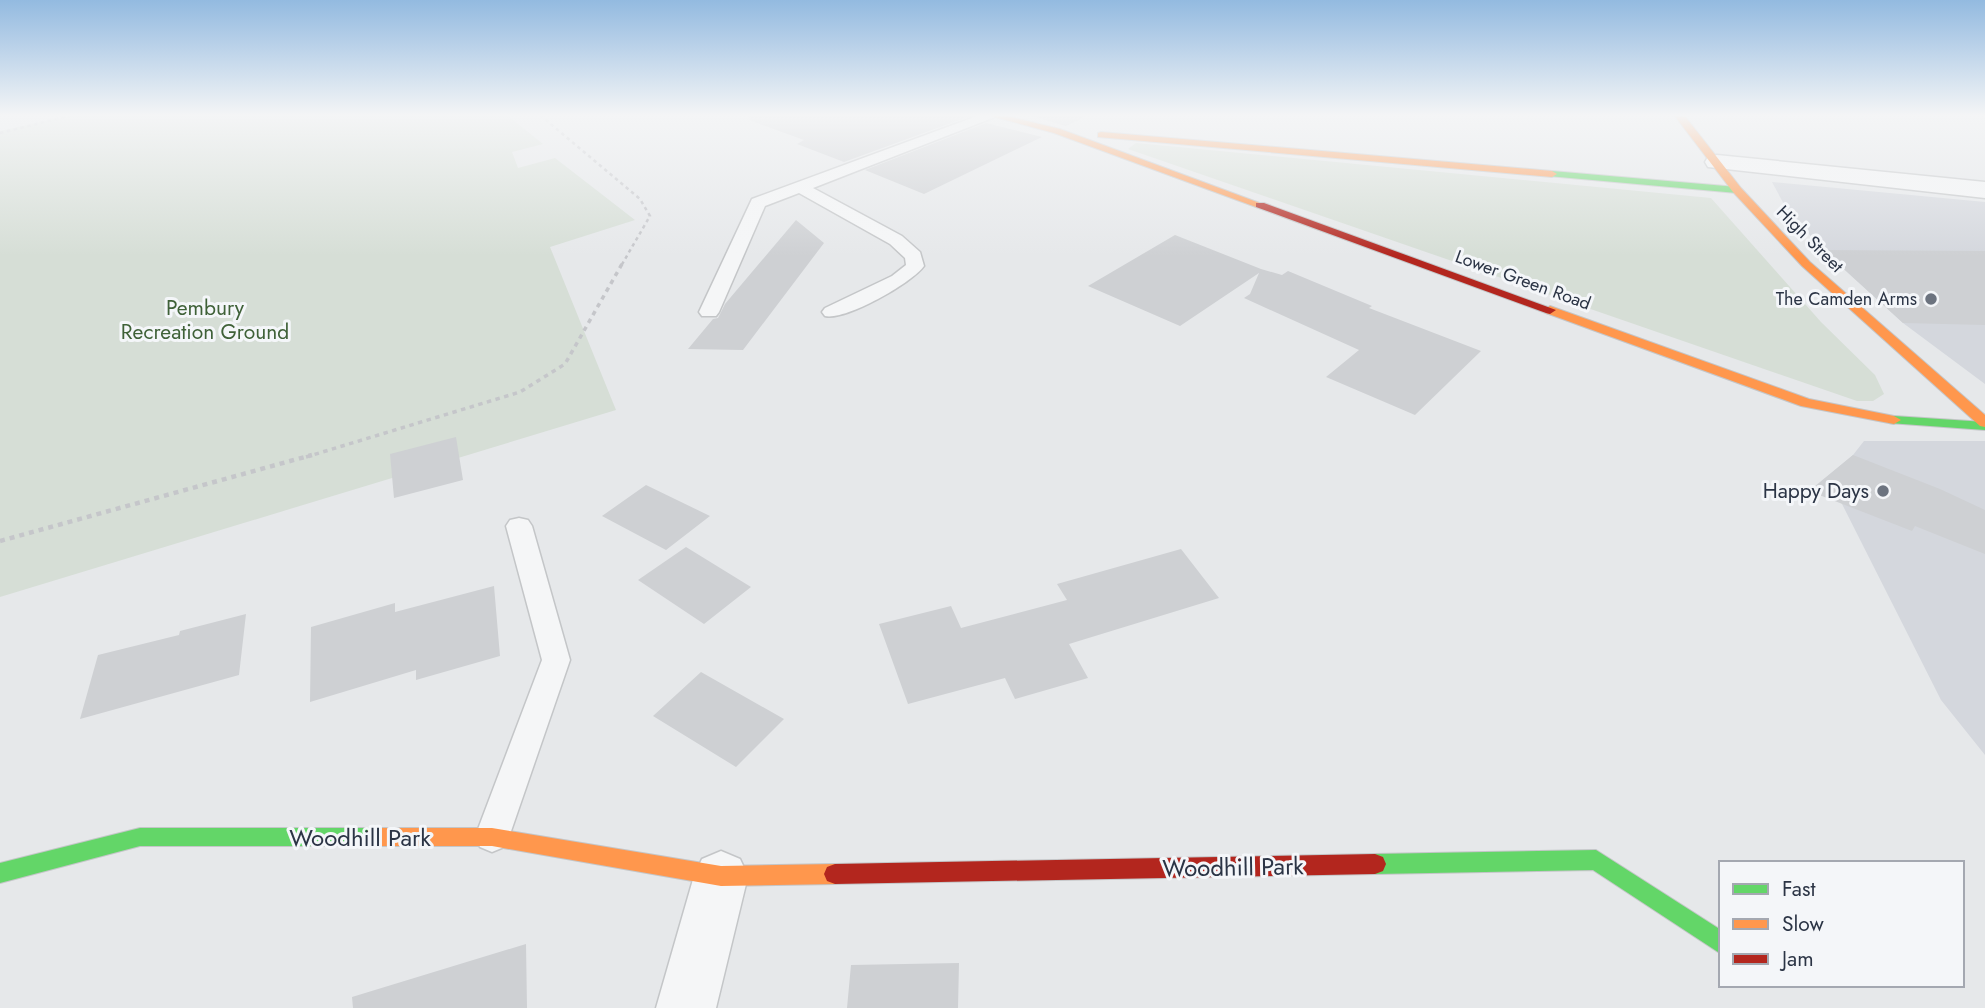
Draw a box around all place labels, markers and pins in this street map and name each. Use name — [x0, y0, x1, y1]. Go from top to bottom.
place label: The Camden Arms — [1776, 286, 1917, 312]
marker: The Camden Arms — [1923, 291, 1939, 307]
place label: Happy Days — [1763, 476, 1869, 506]
marker: Happy Days — [1875, 483, 1891, 499]

